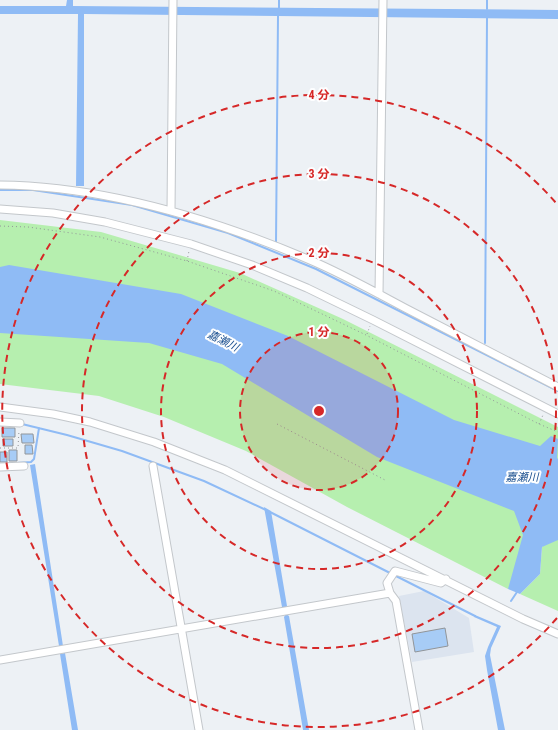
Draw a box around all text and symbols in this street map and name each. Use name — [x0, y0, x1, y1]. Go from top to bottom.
text: 4 分 — [309, 88, 329, 102]
text: 3 分 — [309, 167, 329, 181]
text: 2 分 — [309, 246, 329, 260]
text: 1 分 — [309, 325, 329, 339]
water label: 嘉瀬川 — [205, 328, 242, 355]
centre of rings — [312, 404, 326, 418]
water label: 嘉瀬川 — [506, 471, 539, 484]

